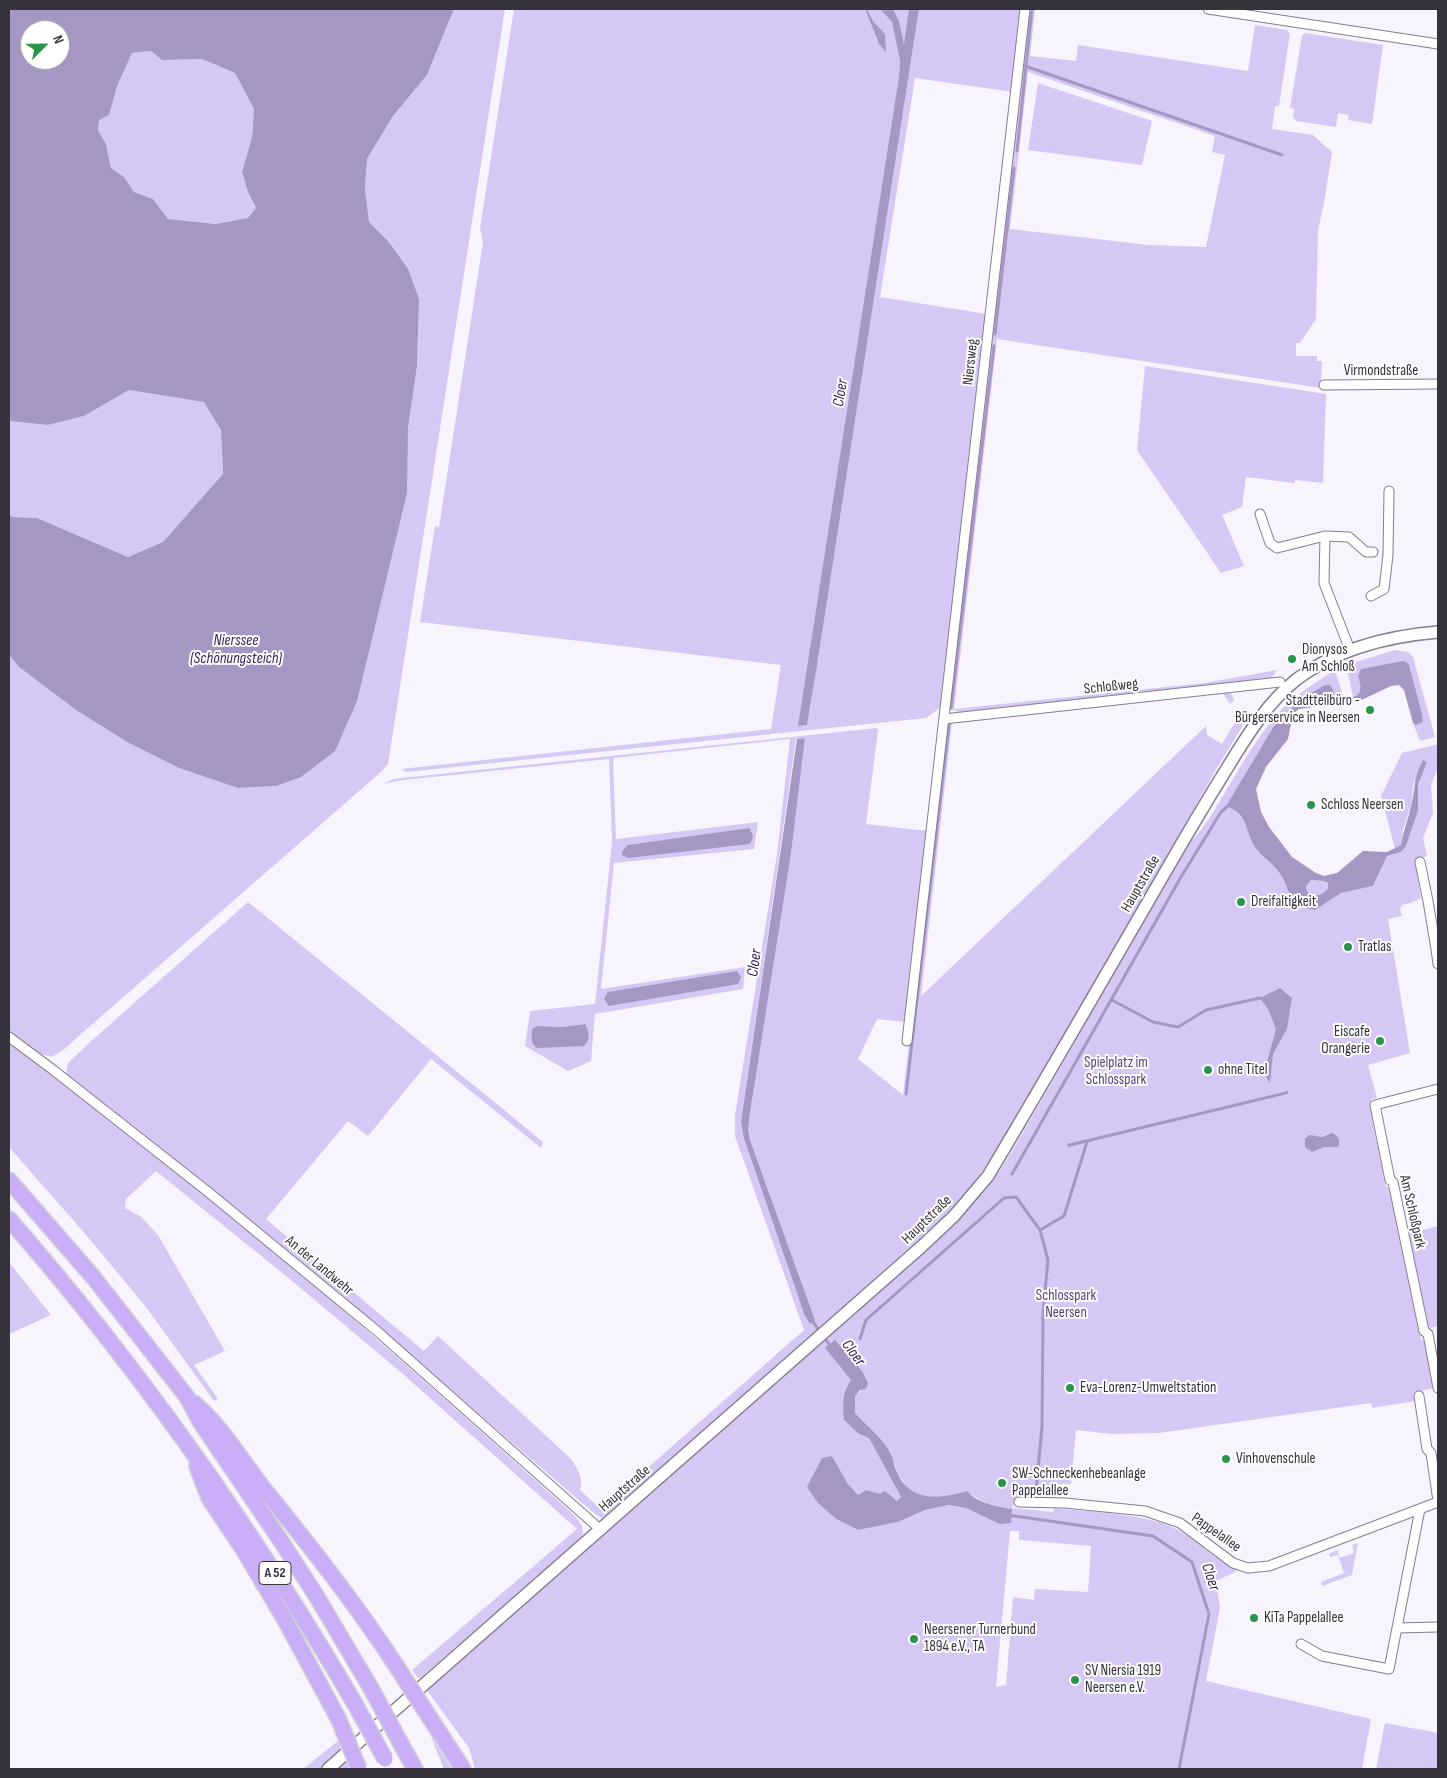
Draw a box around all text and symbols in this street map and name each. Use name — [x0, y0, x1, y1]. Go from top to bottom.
north arrow — [20, 20, 70, 70]
text: N — [49, 33, 68, 46]
street label: Niersweg — [960, 338, 982, 386]
street label: Virmondstraße — [1344, 362, 1418, 380]
water label: Cloer — [829, 378, 853, 408]
water label: Nierssee (Schönungsteich) — [190, 631, 282, 669]
place label: Dionysos Am Schloß — [1302, 641, 1355, 676]
marker: Dionysos Am Schloß — [1286, 653, 1298, 665]
street label: Schloßweg — [1083, 675, 1139, 699]
place label: Stadtteilbüro - Bürgerservice in Neersen — [1235, 692, 1360, 727]
marker: Stadtteilbüro - Bürgerservice in Neersen — [1364, 704, 1376, 716]
place label: Schloss Neersen — [1321, 796, 1403, 814]
marker: Schloss Neersen — [1305, 799, 1317, 811]
street label: Hauptstraße — [1118, 852, 1164, 916]
place label: Dreifaltigkeit — [1251, 893, 1316, 911]
marker: Dreifaltigkeit — [1235, 896, 1247, 908]
place label: Tratlas — [1358, 938, 1391, 956]
marker: Tratlas — [1342, 941, 1354, 953]
water label: Cloer — [744, 948, 766, 978]
place label: Eiscafe Orangerie — [1321, 1023, 1370, 1058]
marker: Eiscafe Orangerie — [1374, 1035, 1386, 1047]
park label: Spielplatz im Schlosspark — [1084, 1054, 1148, 1089]
place label: ohne Titel — [1218, 1061, 1268, 1079]
marker: ohne Titel — [1202, 1064, 1214, 1076]
street label: Am Schloßpark — [1395, 1173, 1429, 1251]
street label: Hauptstraße — [898, 1192, 956, 1248]
street label: An der Landwehr — [281, 1232, 357, 1300]
park label: Schlosspark Neersen — [1036, 1287, 1096, 1322]
water label: Cloer — [837, 1336, 869, 1370]
place label: Eva-Lorenz-Umweltstation — [1080, 1379, 1216, 1397]
marker: Eva-Lorenz-Umweltstation — [1064, 1382, 1076, 1394]
place label: Vinhovenschule — [1236, 1450, 1316, 1468]
marker: Vinhovenschule — [1220, 1453, 1232, 1465]
street label: Hauptstraße — [596, 1462, 654, 1516]
place label: SW-Schneckenhebeanlage Pappelallee — [1012, 1465, 1146, 1500]
marker: SW-Schneckenhebeanlage Pappelallee — [996, 1477, 1008, 1489]
street label: Pappelallee — [1188, 1509, 1244, 1557]
water label: Cloer — [1196, 1561, 1224, 1593]
road number: A 52 — [259, 1562, 291, 1585]
place label: KiTa Pappelallee — [1264, 1609, 1343, 1627]
marker: KiTa Pappelallee — [1248, 1612, 1260, 1624]
place label: Neersener Turnerbund 1894 e.V., TA — [924, 1621, 1036, 1656]
marker: Neersener Turnerbund 1894 e.V., TA — [908, 1633, 920, 1645]
place label: SV Niersia 1919 Neersen e.V. — [1085, 1662, 1161, 1697]
marker: SV Niersia 1919 Neersen e.V. — [1069, 1674, 1081, 1686]

